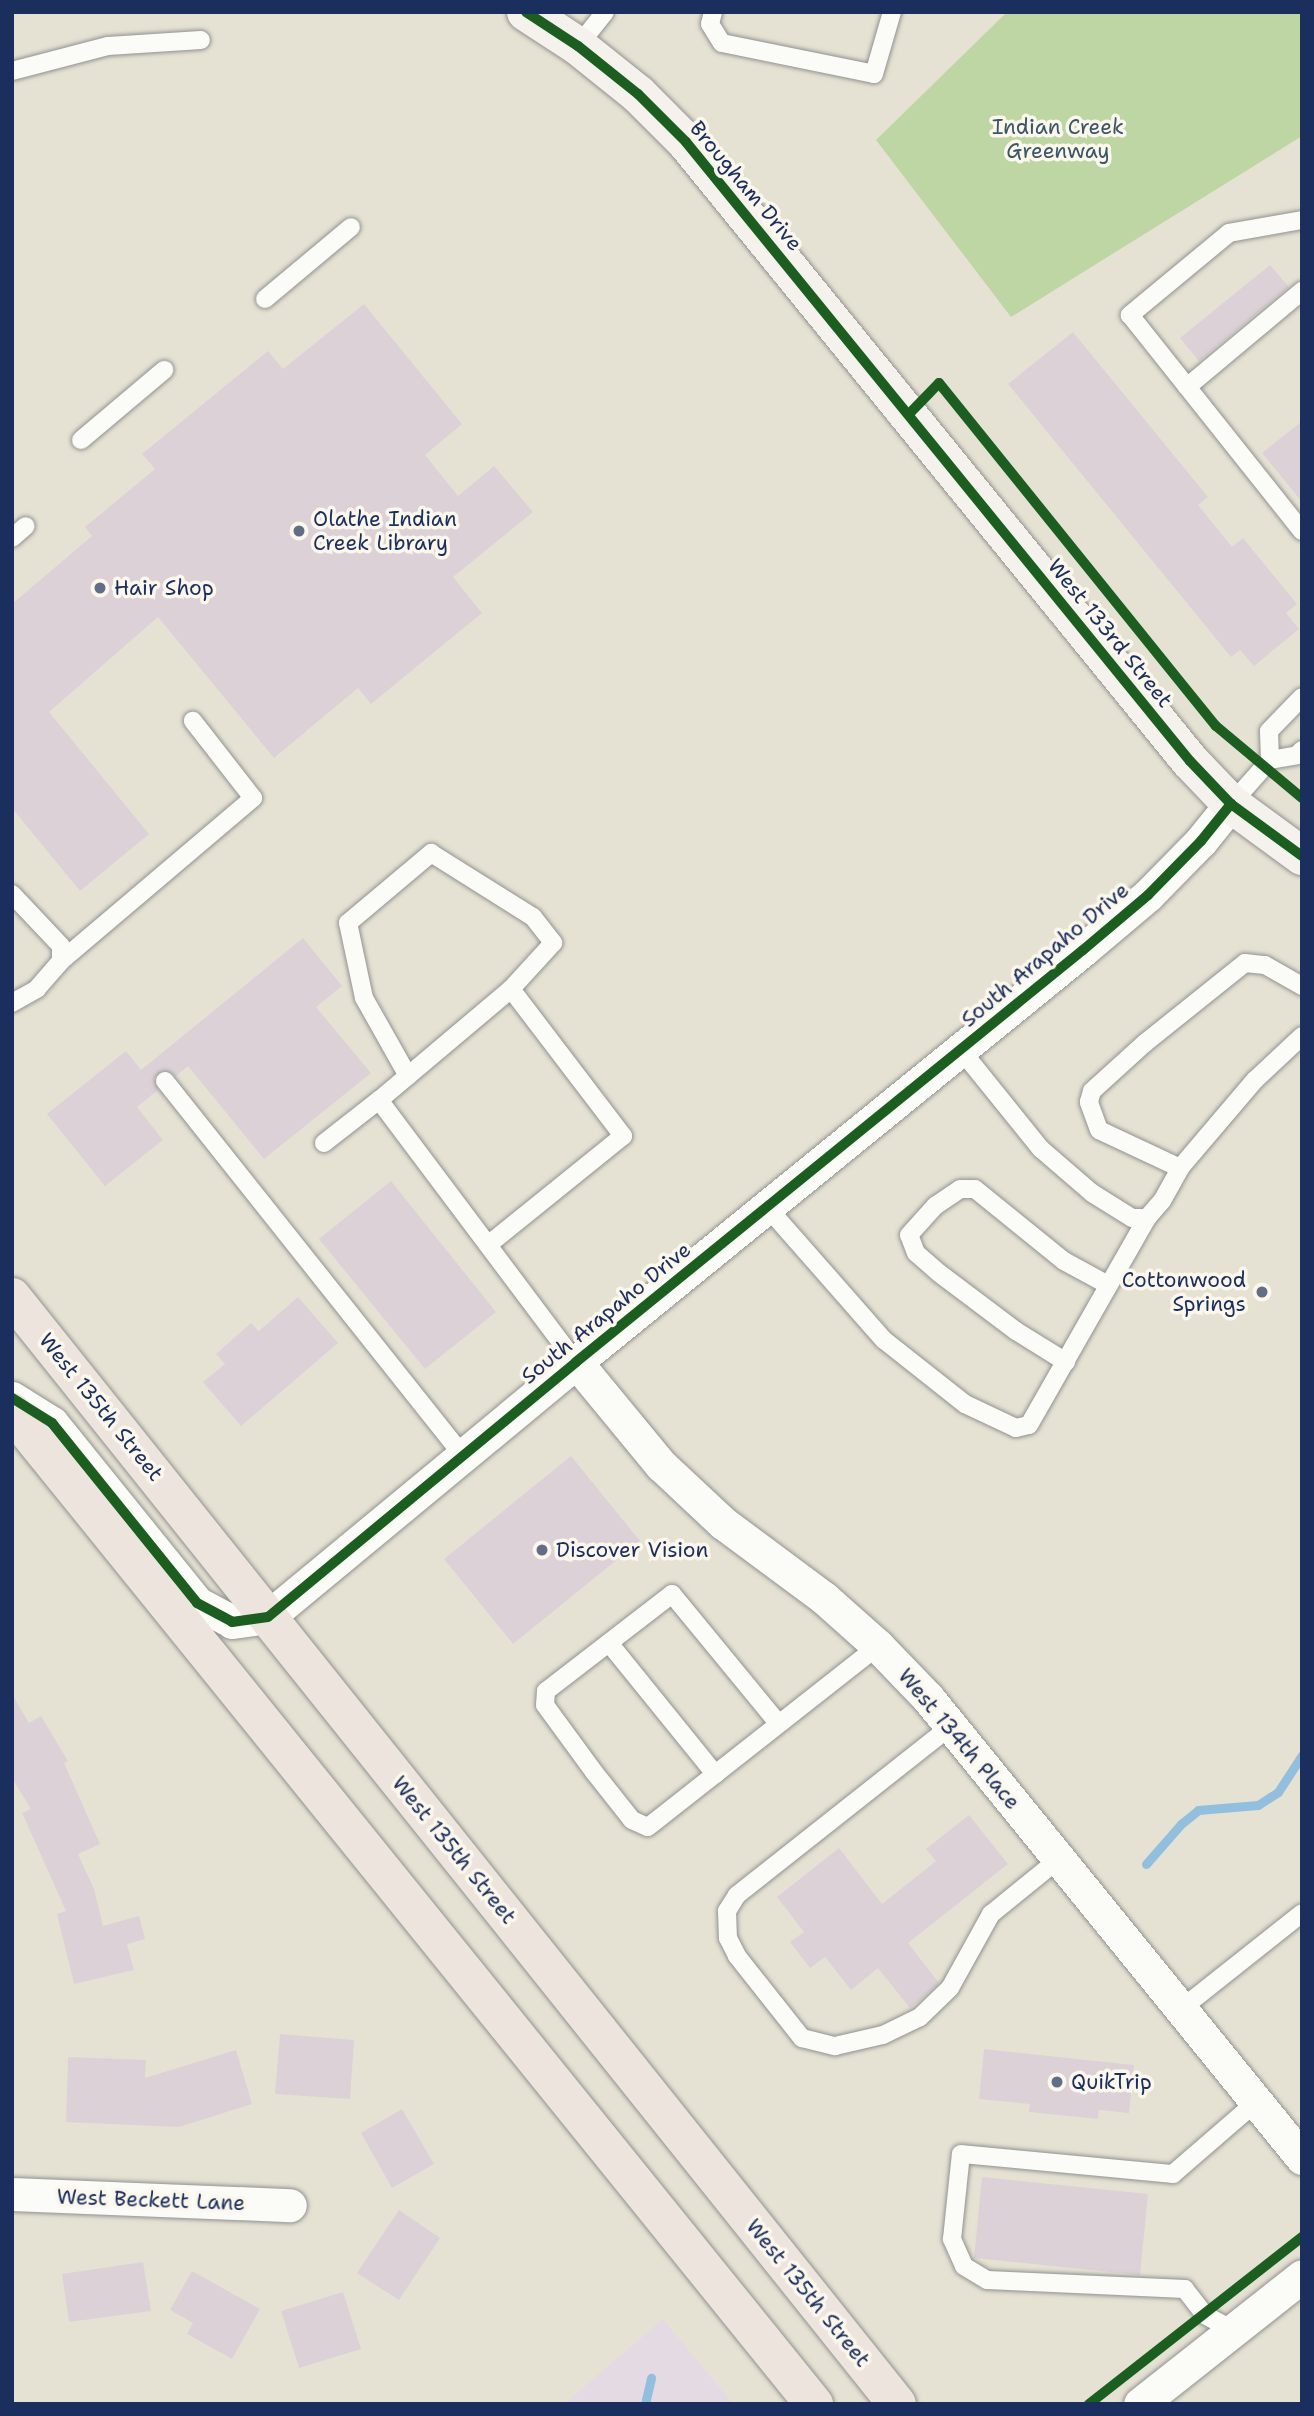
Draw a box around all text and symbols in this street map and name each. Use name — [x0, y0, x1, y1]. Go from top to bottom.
park label: Indian Creek Greenway — [992, 114, 1124, 164]
street label: Brougham Drive — [684, 116, 808, 256]
place label: Olathe Indian Creek Library — [313, 506, 457, 556]
marker: Olathe Indian Creek Library — [291, 523, 307, 539]
street label: West 133rd Street — [1042, 554, 1178, 712]
place label: Hair Shop — [114, 575, 214, 601]
marker: Hair Shop — [92, 580, 108, 596]
street label: South Arapaho Drive — [956, 878, 1134, 1032]
street label: South Arapaho Drive — [516, 1237, 696, 1389]
place label: Cottonwood Springs — [1122, 1267, 1246, 1317]
marker: Cottonwood Springs — [1252, 1282, 1272, 1302]
street label: West 135th Street — [34, 1328, 168, 1486]
place label: Discover Vision — [556, 1537, 708, 1563]
marker: Discover Vision — [534, 1542, 550, 1558]
street label: West 134th Place — [893, 1663, 1025, 1815]
street label: West 135th Street — [387, 1771, 521, 1929]
place label: QuikTrip — [1071, 2069, 1152, 2095]
marker: QuikTrip — [1049, 2074, 1065, 2090]
street label: West Beckett Lane — [56, 2184, 246, 2216]
street label: West 135th Street — [741, 2214, 875, 2372]

